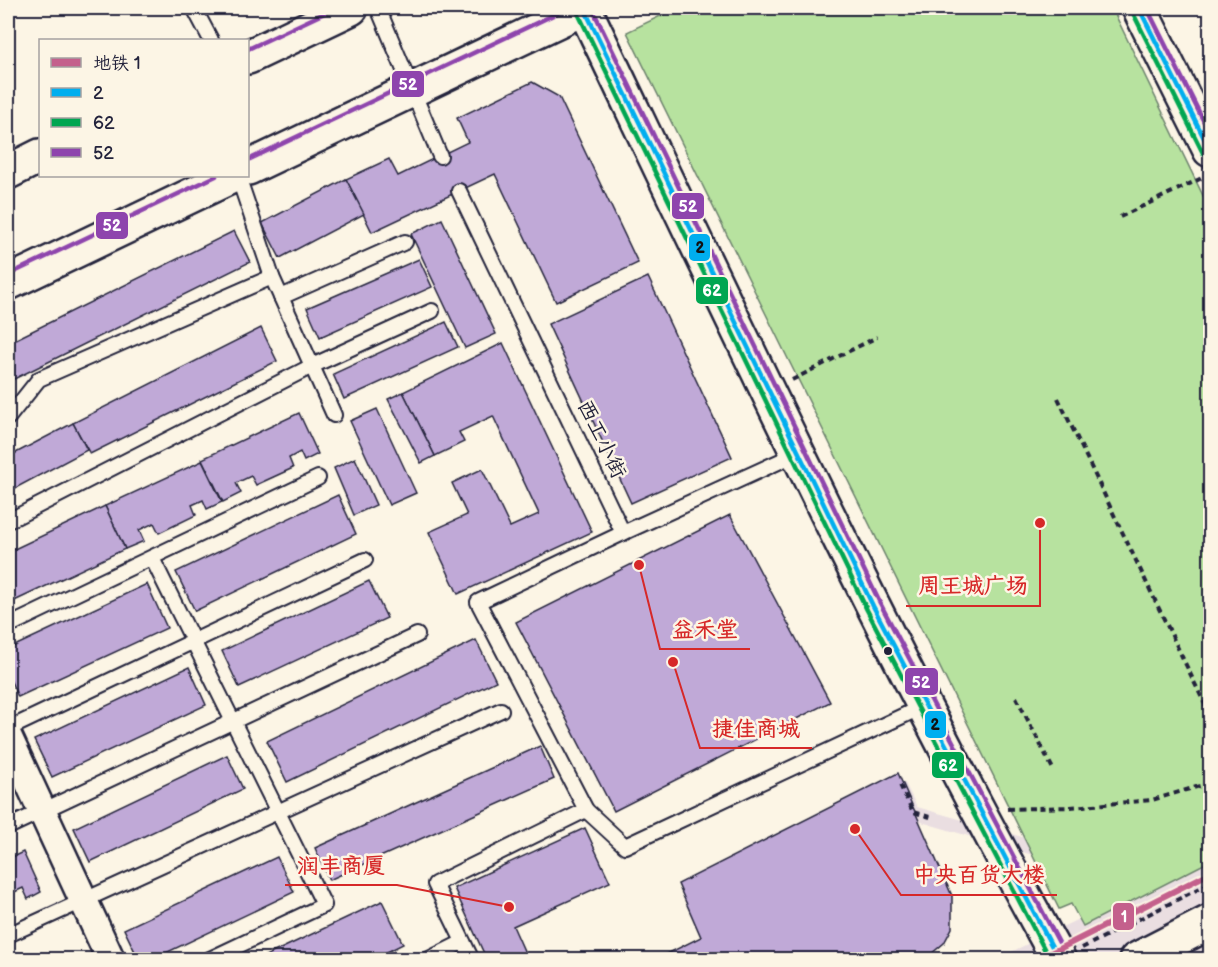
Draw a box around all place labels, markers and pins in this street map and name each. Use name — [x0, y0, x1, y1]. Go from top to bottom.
callout: 周王城广场 — [906, 566, 1040, 606]
callout: 益禾堂 — [660, 609, 750, 649]
unlabelled marker — [882, 645, 894, 657]
callout: 捷佳商城 — [700, 708, 812, 748]
callout: 润丰商厦 — [285, 845, 397, 885]
callout: 中央百货大楼 — [901, 855, 1057, 895]

